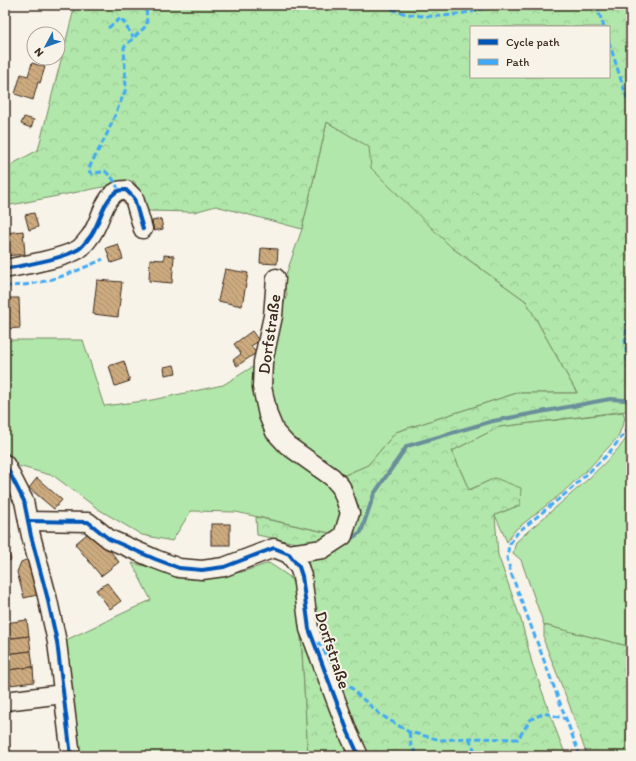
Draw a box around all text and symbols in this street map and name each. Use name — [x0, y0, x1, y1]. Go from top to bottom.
north arrow — [26, 26, 66, 66]
legend — [470, 26, 610, 78]
text: Cycle path — [506, 35, 560, 49]
text: N — [31, 45, 46, 59]
text: Path — [506, 55, 529, 69]
street label: Dorfstraße — [253, 293, 285, 375]
street label: Dorfstraße — [311, 609, 355, 691]

